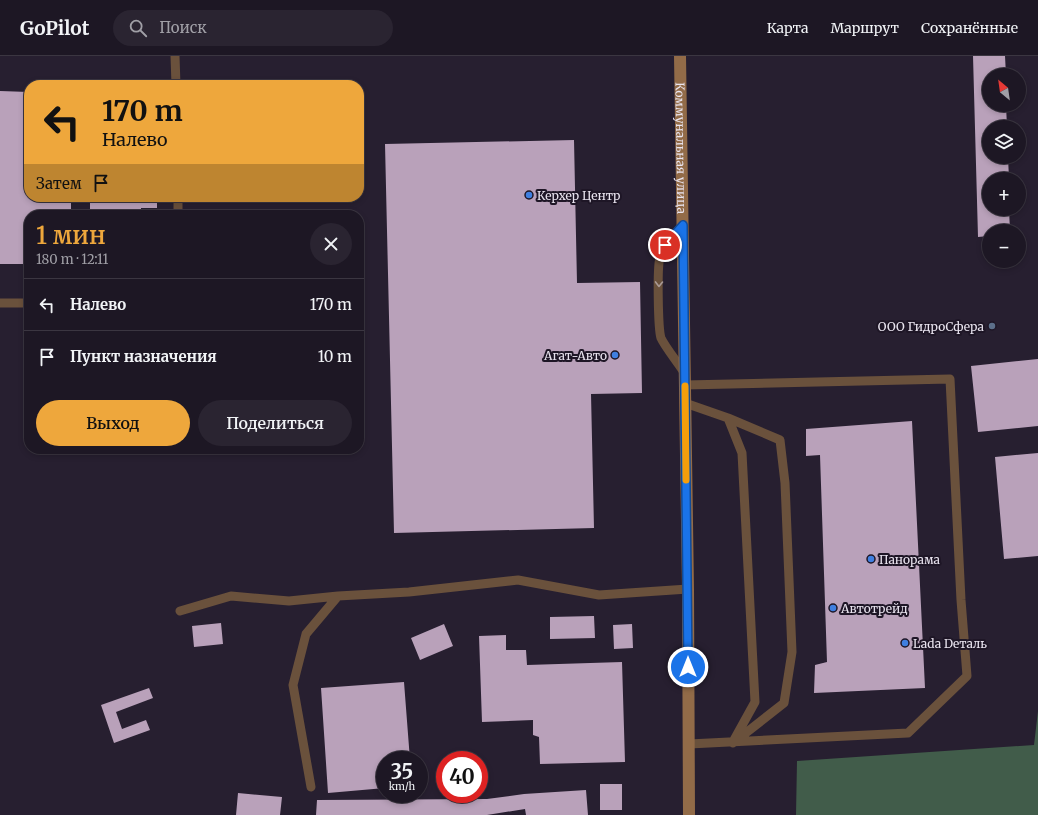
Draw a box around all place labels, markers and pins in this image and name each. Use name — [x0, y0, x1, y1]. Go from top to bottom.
place label: Керхер Центр — [537, 188, 620, 203]
marker: Керхер Центр — [524, 190, 534, 200]
pin — [648, 228, 682, 262]
place label: ООО ГидроСфера — [878, 319, 985, 334]
marker: ООО ГидроСфера — [987, 321, 997, 331]
place label: Агат-Авто — [543, 348, 607, 363]
marker: Агат-Авто — [610, 350, 620, 360]
place label: Панорама — [879, 552, 941, 567]
marker: Панорама — [866, 554, 876, 564]
place label: Автотрейд — [840, 601, 908, 616]
marker: Автотрейд — [828, 603, 838, 613]
place label: Lada Dеталь — [913, 636, 987, 651]
marker: Lada Dеталь — [900, 638, 910, 648]

